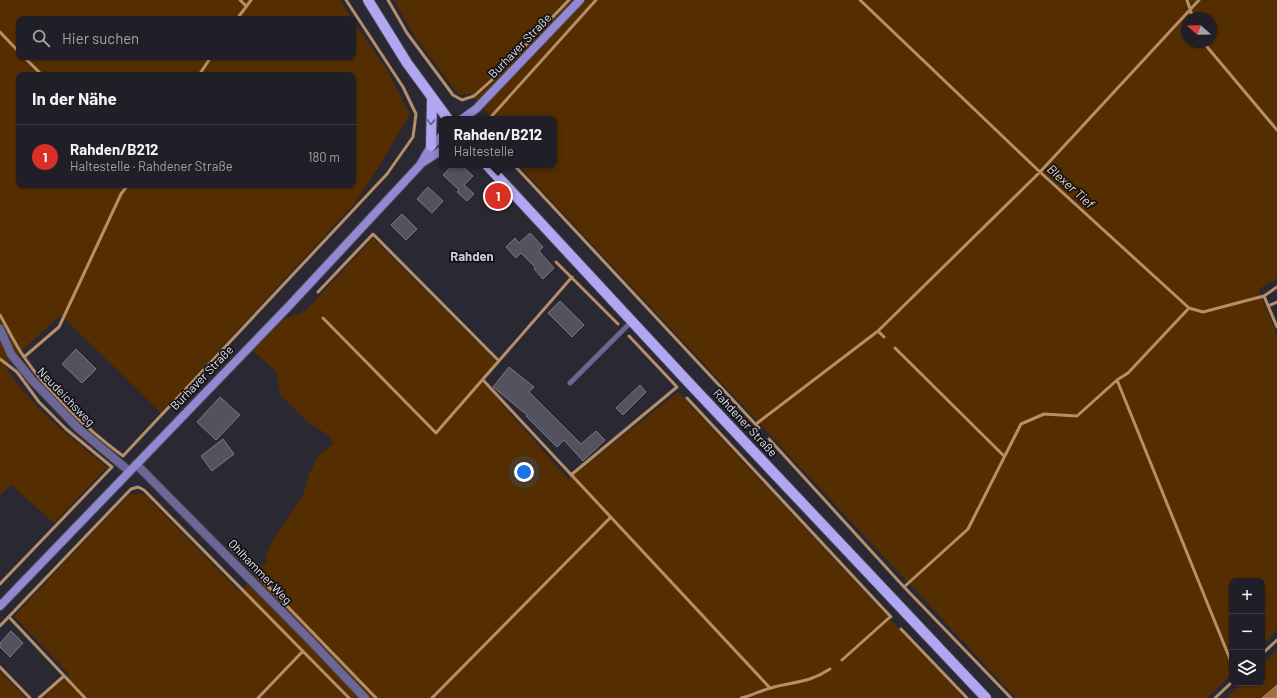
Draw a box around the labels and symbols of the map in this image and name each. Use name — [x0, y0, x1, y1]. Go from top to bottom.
street label: Burhaver Straße — [485, 10, 554, 80]
north arrow — [1181, 12, 1217, 48]
one-way arrow — [427, 119, 435, 125]
water label: Blexer Tief — [1044, 161, 1098, 212]
pin: 1 — [485, 181, 511, 211]
district label: Rahden — [450, 248, 494, 264]
street label: Burhaver Straße — [167, 342, 236, 412]
street label: Neudeichsweg — [35, 364, 98, 429]
street label: Rahdener Straße — [711, 386, 781, 459]
your location — [514, 462, 534, 482]
street label: Ohlhammer Weg — [226, 536, 295, 607]

